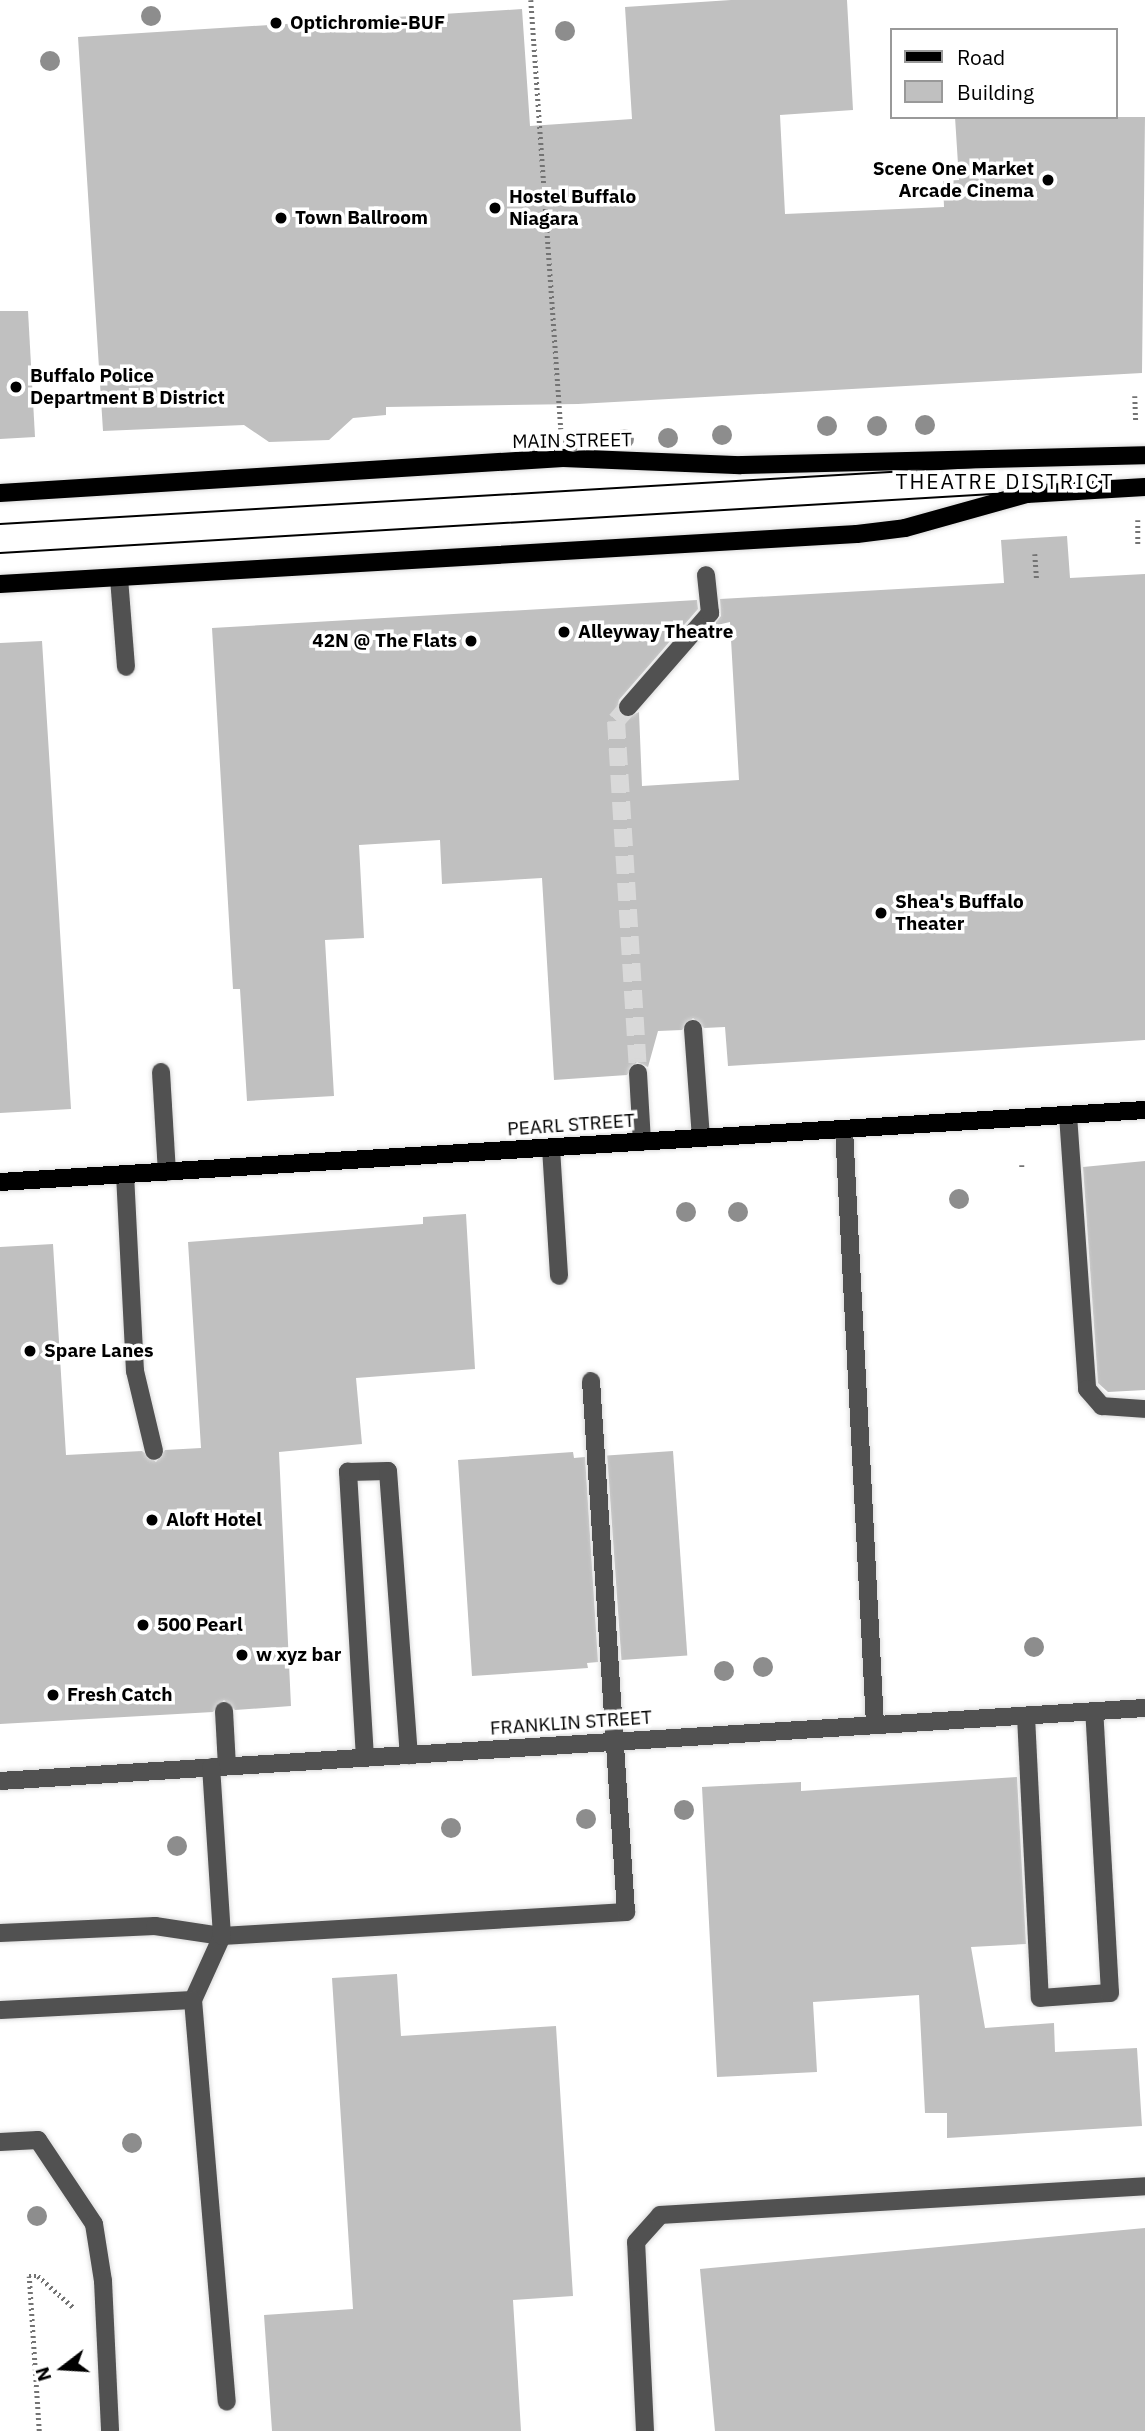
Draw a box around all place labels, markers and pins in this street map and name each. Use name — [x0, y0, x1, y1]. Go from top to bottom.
place label: Optichromie-BUF — [290, 12, 445, 34]
marker: Optichromie-BUF — [268, 15, 284, 31]
place label: Scene One Market Arcade Cinema — [873, 158, 1034, 202]
marker: Scene One Market Arcade Cinema — [1040, 172, 1056, 188]
place label: Hostel Buffalo Niagara — [509, 186, 636, 230]
marker: Hostel Buffalo Niagara — [487, 200, 503, 216]
place label: Town Ballroom — [295, 207, 428, 229]
marker: Town Ballroom — [273, 210, 289, 226]
place label: Buffalo Police Department B District — [30, 365, 225, 409]
marker: Buffalo Police Department B District — [8, 379, 24, 395]
place label: Alleyway Theatre — [578, 621, 733, 643]
marker: Alleyway Theatre — [556, 624, 572, 640]
place label: 42N @ The Flats — [312, 630, 457, 652]
marker: 42N @ The Flats — [463, 633, 479, 649]
place label: Shea's Buffalo Theater — [895, 891, 1024, 935]
marker: Shea's Buffalo Theater — [873, 905, 889, 921]
place label: Spare Lanes — [44, 1340, 153, 1362]
marker: Spare Lanes — [22, 1343, 38, 1359]
place label: Aloft Hotel — [166, 1509, 262, 1531]
marker: Aloft Hotel — [144, 1512, 160, 1528]
place label: 500 Pearl — [157, 1614, 243, 1636]
marker: 500 Pearl — [135, 1617, 151, 1633]
place label: w xyz bar — [256, 1644, 342, 1666]
marker: w xyz bar — [234, 1647, 250, 1663]
place label: Fresh Catch — [67, 1684, 173, 1706]
marker: Fresh Catch — [45, 1687, 61, 1703]

